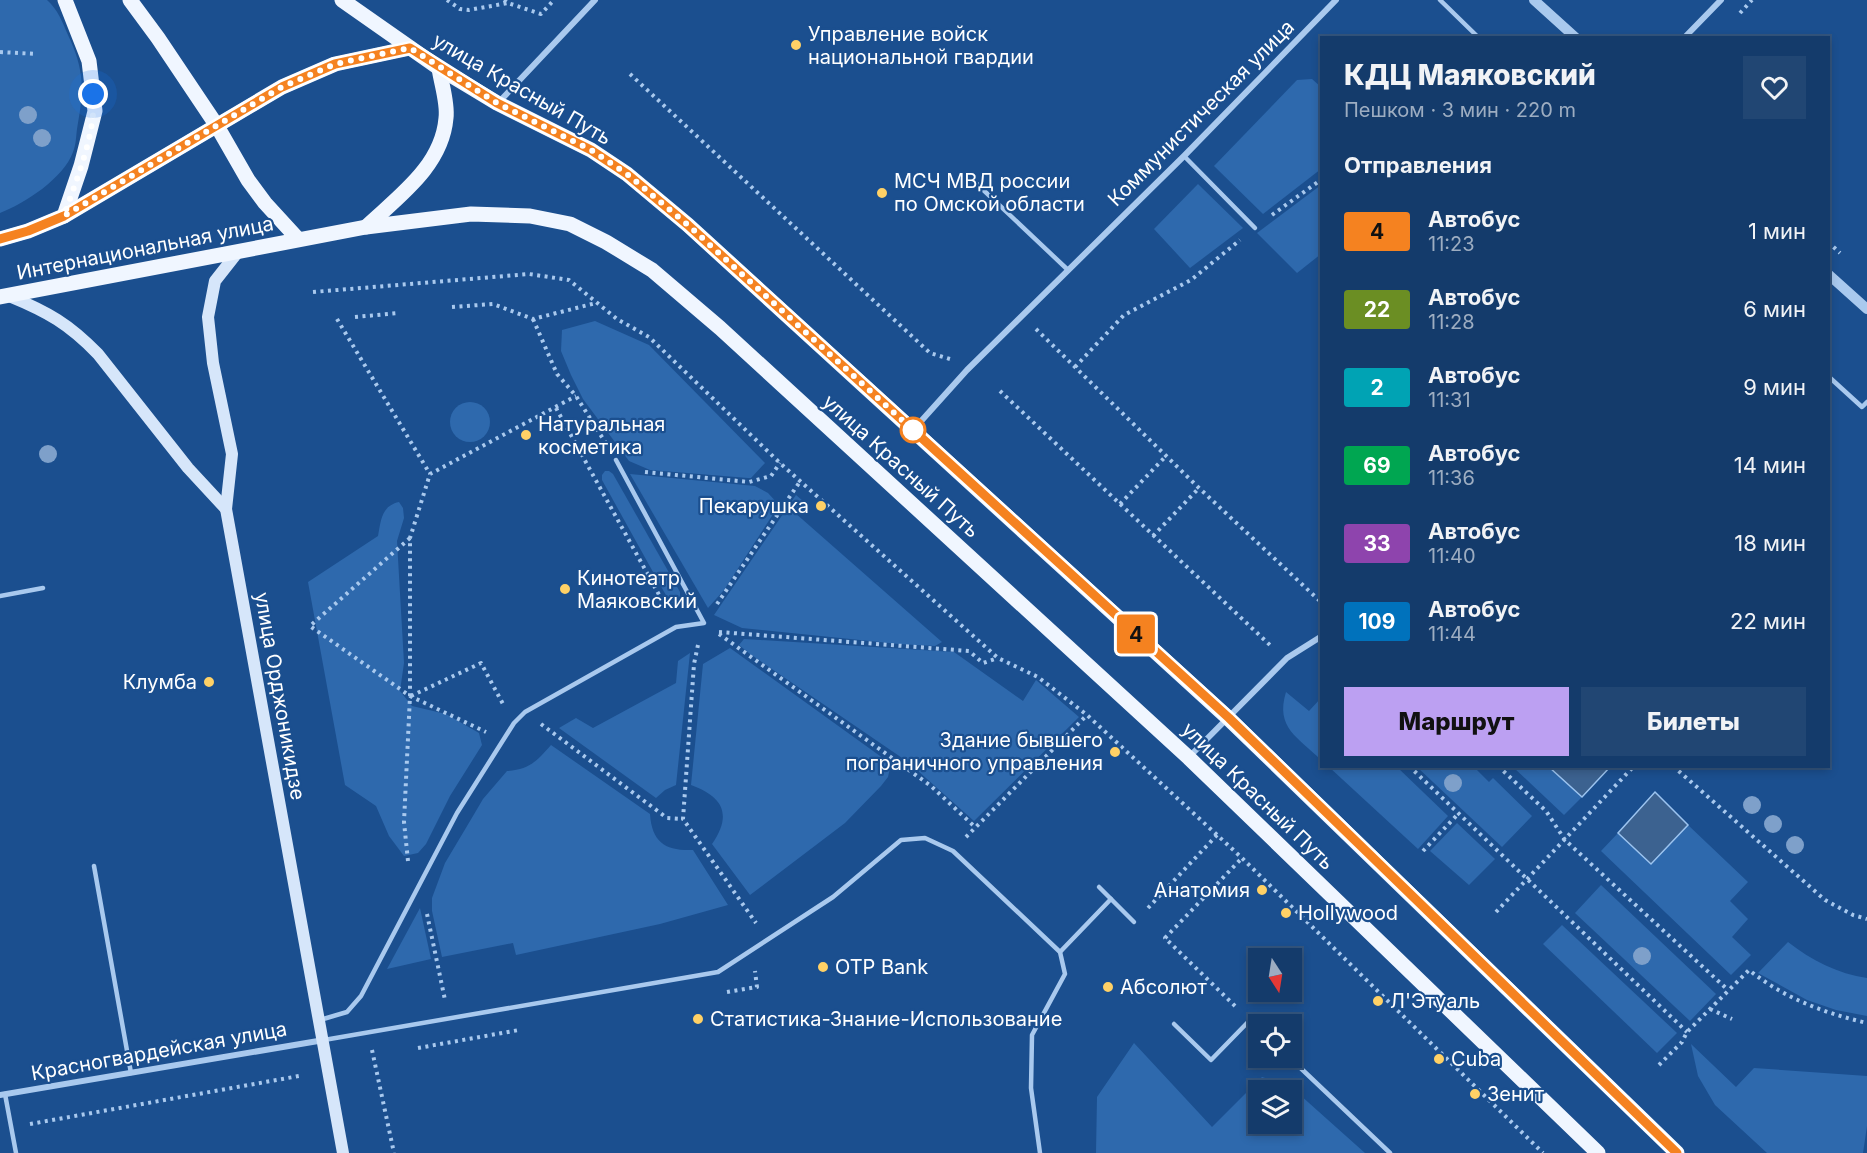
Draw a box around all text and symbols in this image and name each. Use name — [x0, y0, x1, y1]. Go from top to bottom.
street label: Коммунистическая улица — [1103, 15, 1299, 211]
place label: Управление войск национальной гвардии — [808, 22, 1034, 69]
street label: улица Красный Путь — [428, 28, 616, 150]
marker: Управление войск национальной гвардии — [789, 38, 803, 52]
button: heart — [1743, 56, 1806, 119]
text: КДЦ Маяковский — [1344, 58, 1596, 92]
your location — [78, 79, 108, 109]
text: Пешком · 3 мин · 220 m — [1344, 98, 1576, 122]
text: Отправления — [1344, 152, 1492, 178]
place label: МСЧ МВД россии по Омской области — [894, 169, 1085, 216]
marker: МСЧ МВД россии по Омской области — [875, 186, 889, 200]
text: Автобус — [1428, 206, 1521, 232]
street label: Интернациональная улица — [15, 211, 275, 285]
text: 1 мин — [1748, 218, 1806, 244]
text: 4 — [1370, 219, 1384, 244]
text: 11:23 — [1428, 232, 1475, 256]
text: Автобус — [1428, 284, 1521, 310]
text: 6 мин — [1743, 296, 1806, 322]
text: 22 — [1364, 297, 1390, 322]
text: 11:28 — [1428, 310, 1475, 334]
text: Автобус — [1428, 362, 1521, 388]
text: 9 мин — [1743, 374, 1806, 400]
text: 2 — [1370, 375, 1384, 400]
text: 11:31 — [1428, 388, 1471, 412]
street label: улица Красный Путь — [818, 389, 984, 543]
place label: Натуральная косметика — [538, 412, 665, 459]
unlabelled marker — [900, 417, 926, 443]
marker: Натуральная косметика — [519, 428, 533, 442]
text: Автобус — [1428, 440, 1521, 466]
text: 14 мин — [1734, 452, 1806, 478]
text: 69 — [1363, 453, 1391, 478]
text: 11:36 — [1428, 466, 1475, 490]
place label: Пекарушка — [699, 494, 809, 518]
marker: Пекарушка — [814, 499, 828, 513]
text: Автобус — [1428, 518, 1521, 544]
text: 18 мин — [1734, 530, 1806, 556]
text: 33 — [1363, 531, 1391, 556]
text: 11:40 — [1428, 544, 1476, 568]
place label: Кинотеатр Маяковский — [577, 566, 697, 613]
marker: Кинотеатр Маяковский — [558, 582, 572, 596]
street label: улица Орджоникидзе — [250, 590, 310, 802]
text: Автобус — [1428, 596, 1521, 622]
text: 22 мин — [1730, 608, 1806, 634]
text: 109 — [1359, 609, 1395, 634]
line badge: 4 — [1116, 614, 1156, 654]
text: 4 — [1129, 622, 1143, 647]
text: 11:44 — [1428, 622, 1476, 646]
place label: Клумба — [123, 670, 197, 694]
marker: Клумба — [202, 675, 216, 689]
button: Маршрут — [1344, 687, 1569, 756]
button: Билеты — [1581, 687, 1806, 756]
street label: улица Красный Путь — [1177, 717, 1339, 875]
place label: Здание бывшего пограничного управления — [846, 728, 1103, 775]
marker: Здание бывшего пограничного управления — [1108, 745, 1122, 759]
place label: Анатомия — [1154, 878, 1250, 902]
marker: Анатомия — [1255, 883, 1269, 897]
place label: Hollywood — [1298, 901, 1398, 925]
marker: Hollywood — [1279, 906, 1293, 920]
north arrow — [1248, 948, 1302, 1002]
map controls — [1248, 948, 1302, 1134]
place label: OTP Bank — [835, 955, 928, 979]
marker: OTP Bank — [816, 960, 830, 974]
place label: Абсолют — [1120, 975, 1207, 999]
marker: Абсолют — [1101, 980, 1115, 994]
place label: Л'Этуаль — [1390, 989, 1480, 1013]
marker: Л'Этуаль — [1371, 994, 1385, 1008]
place label: Статистика-Знание-Использование — [710, 1007, 1062, 1031]
marker: Статистика-Знание-Использование — [691, 1012, 705, 1026]
button: locate — [1248, 1014, 1302, 1068]
street label: Красногвардейская улица — [29, 1017, 289, 1085]
place label: Cuba — [1451, 1047, 1501, 1071]
marker: Cuba — [1432, 1052, 1446, 1066]
button: layers — [1248, 1080, 1302, 1134]
place label: Зенит — [1487, 1082, 1545, 1106]
marker: Зенит — [1468, 1087, 1482, 1101]

